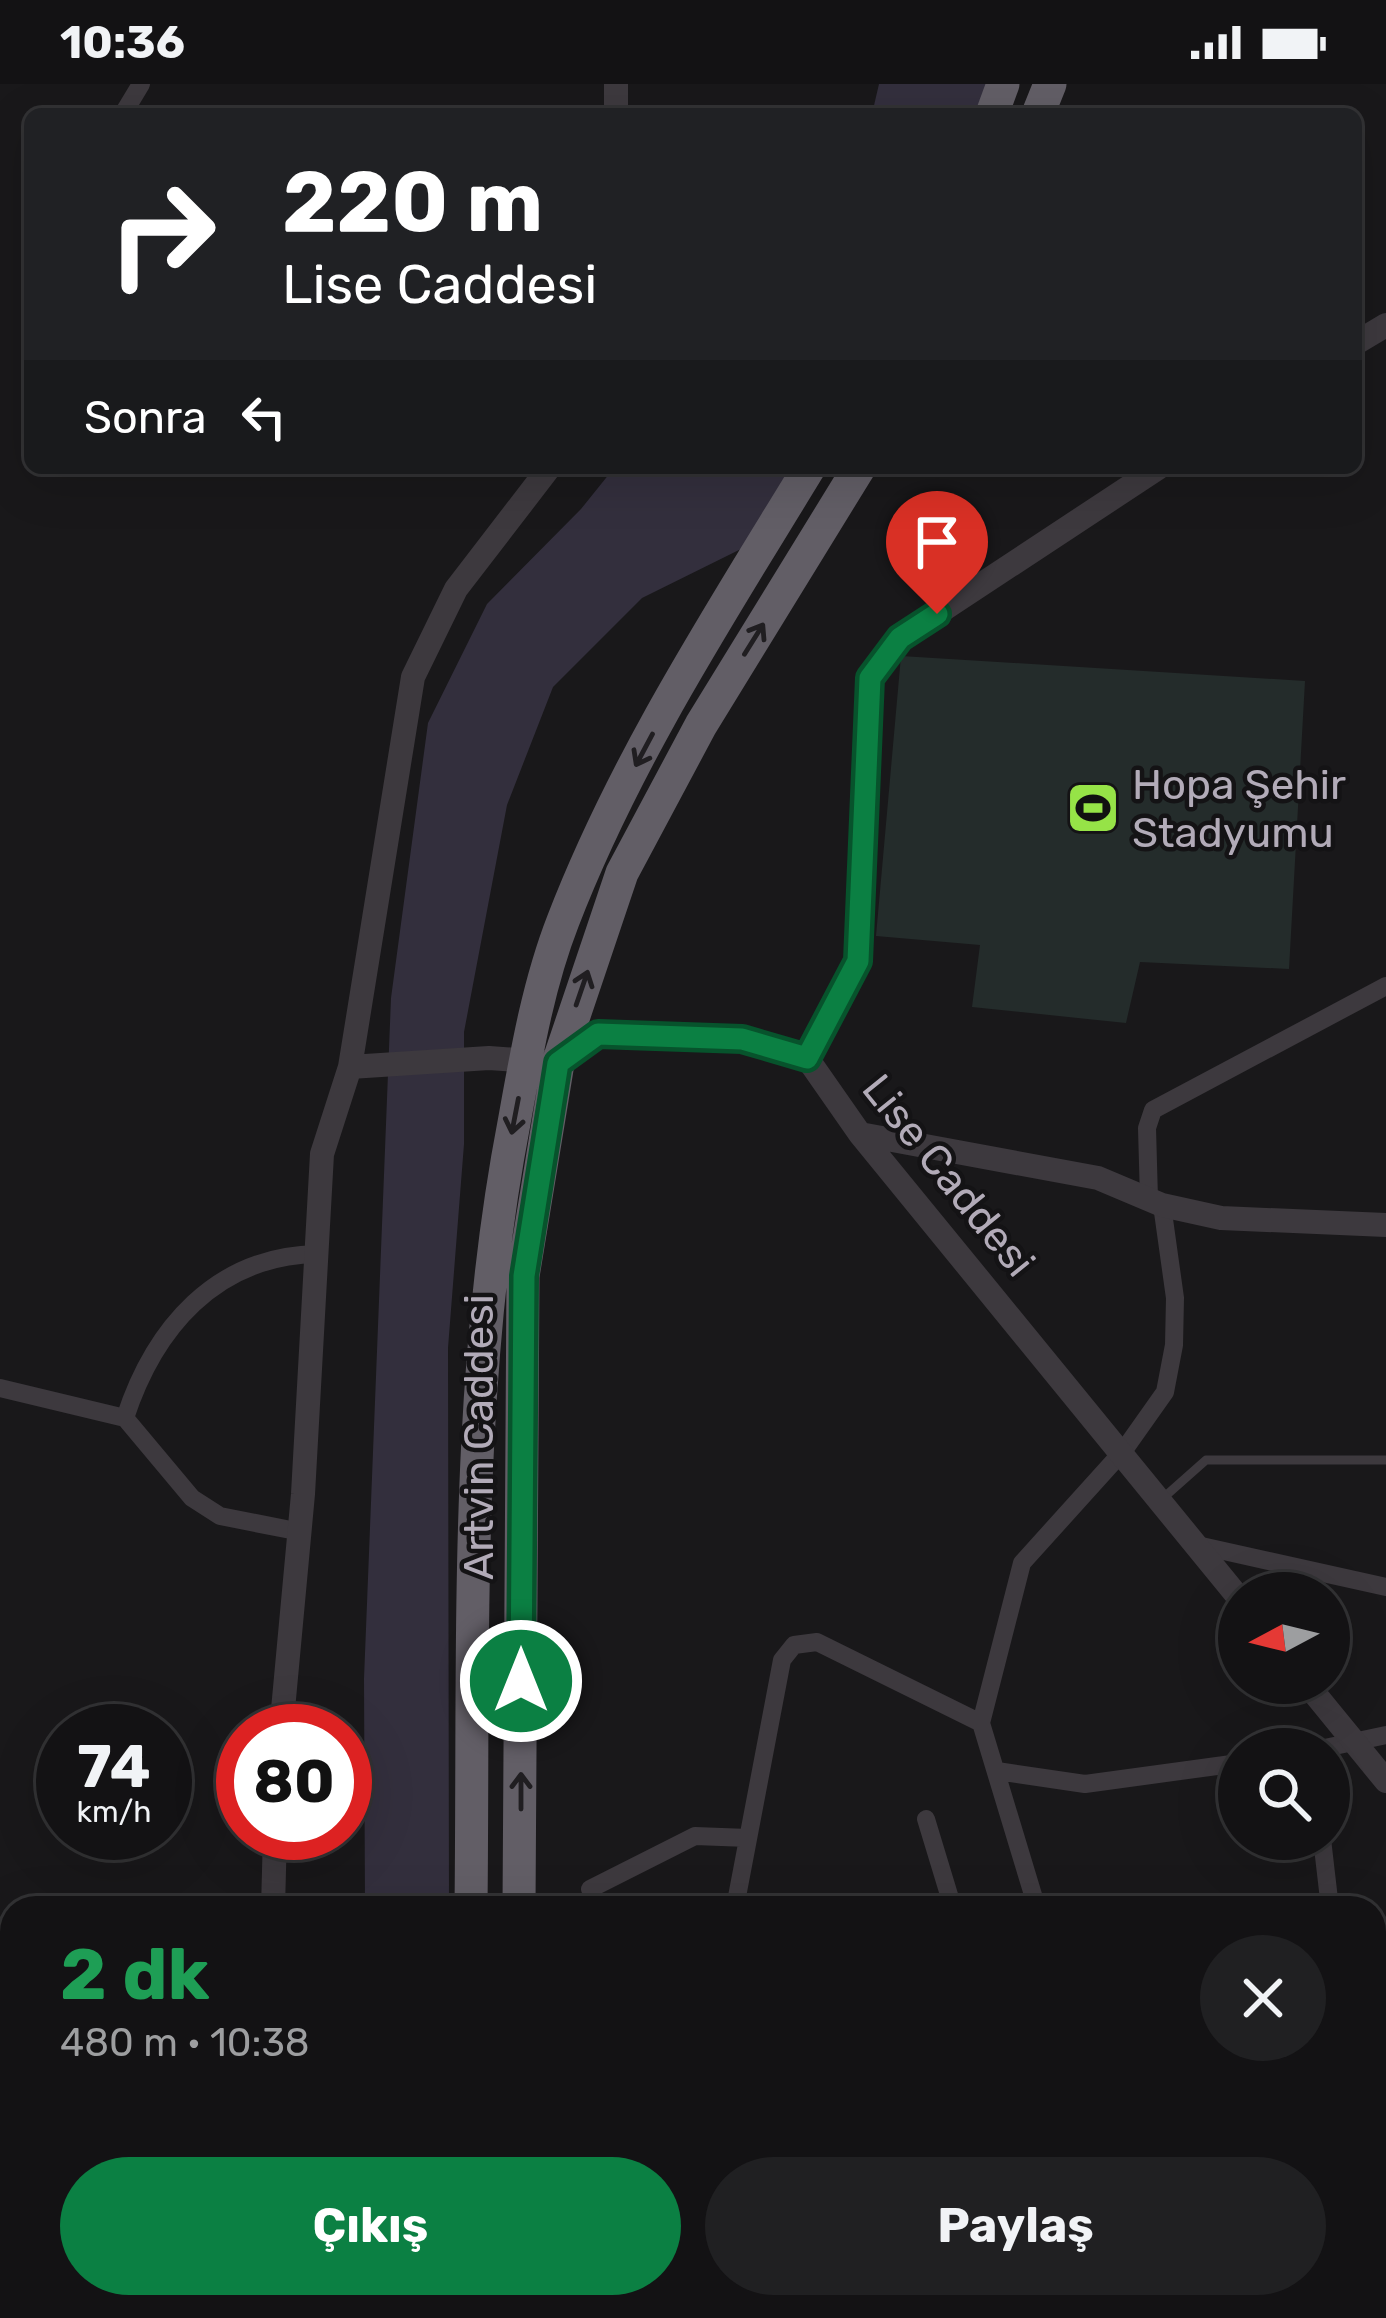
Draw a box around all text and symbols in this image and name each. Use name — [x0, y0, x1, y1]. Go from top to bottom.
text: 10:36 — [60, 16, 185, 69]
text: 220 m — [282, 152, 543, 252]
icon: right — [84, 156, 240, 312]
text: Lise Caddesi — [282, 253, 597, 317]
icon: left — [231, 384, 297, 450]
text: Sonra — [84, 391, 207, 444]
pin — [886, 491, 988, 614]
icon: arrive — [904, 509, 970, 575]
one-way arrow — [742, 623, 766, 657]
one-way arrow — [632, 731, 655, 766]
place label: Hopa Şehir Stadyumu — [1132, 760, 1346, 858]
sports icon: Hopa Şehir Stadyumu — [1065, 780, 1121, 836]
one-way arrow — [573, 970, 594, 1007]
street label: Lise Caddesi — [852, 1065, 1045, 1287]
one-way arrow — [503, 1095, 525, 1134]
street label: Artvin Caddesi — [454, 1294, 504, 1580]
north arrow — [1218, 1572, 1350, 1704]
map controls — [1218, 1572, 1350, 1860]
position arrow — [458, 1618, 584, 1744]
speed limit sign: 80 — [216, 1704, 372, 1860]
button: search — [1218, 1728, 1350, 1860]
text: 74 — [77, 1731, 151, 1802]
one-way arrow — [509, 1772, 532, 1811]
text: km/h — [77, 1794, 151, 1830]
text: 2 dk — [60, 1932, 210, 2017]
button: close — [1200, 1935, 1326, 2061]
text: 480 m · 10:38 — [60, 2020, 310, 2066]
button: Çıkış — [60, 2157, 681, 2295]
button: Paylaş — [705, 2157, 1326, 2295]

